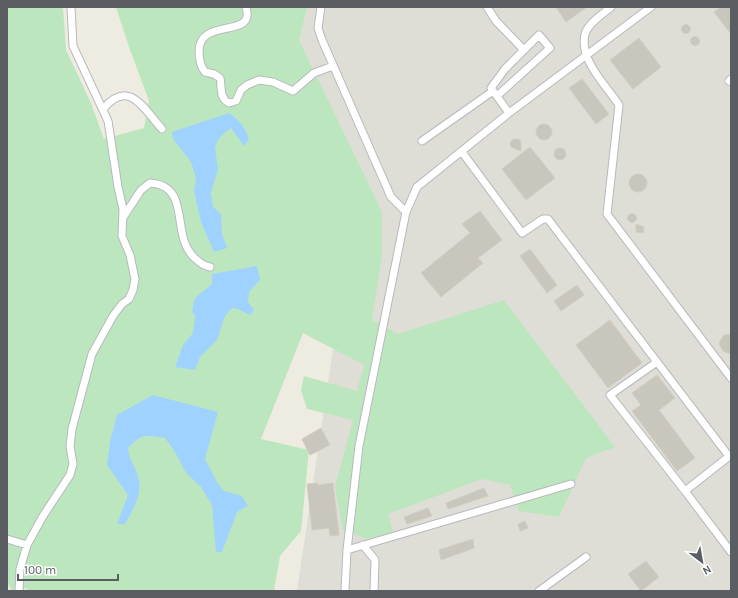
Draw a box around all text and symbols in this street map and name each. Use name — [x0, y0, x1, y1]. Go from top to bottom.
north arrow — [682, 542, 722, 582]
scale bar — [18, 556, 118, 582]
text: 100 m — [24, 563, 56, 577]
text: N — [700, 563, 714, 578]

